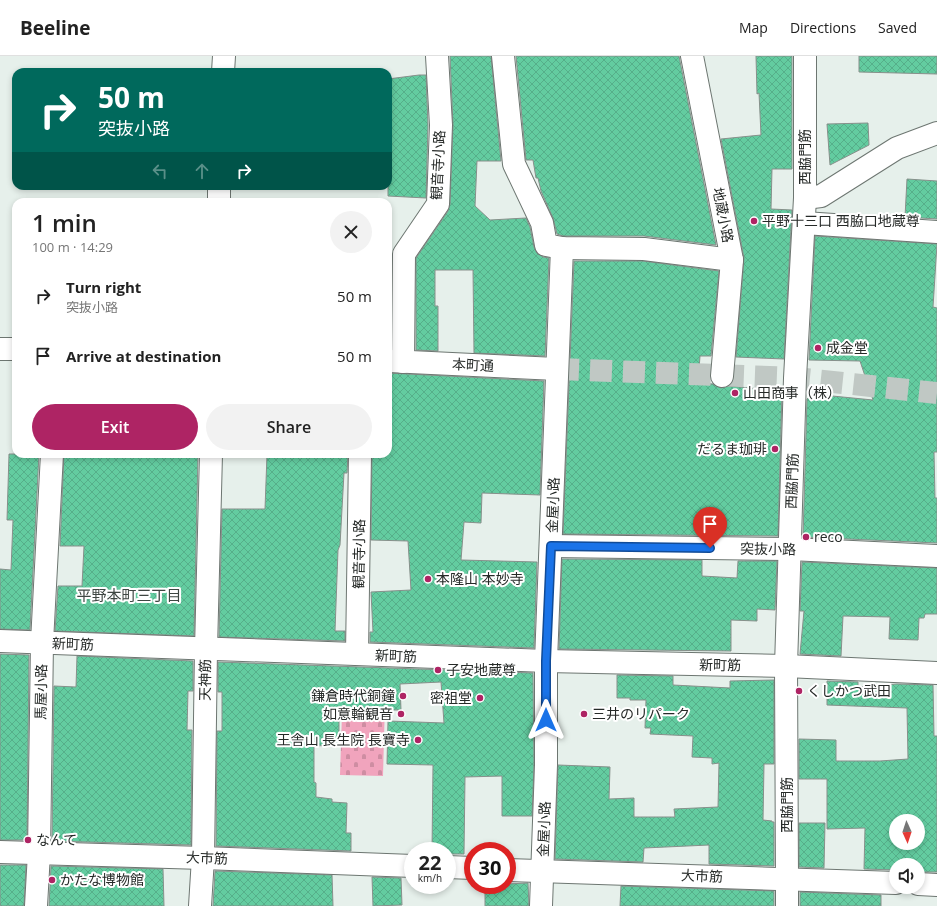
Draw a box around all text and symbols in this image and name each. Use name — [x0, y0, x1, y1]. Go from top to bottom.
text: Beeline — [20, 15, 91, 41]
text: Map — [739, 18, 768, 37]
text: Directions — [790, 18, 856, 37]
text: Saved — [878, 18, 917, 37]
text: 50 m — [98, 78, 165, 116]
icon: right — [32, 84, 84, 136]
text: 突抜小路 — [98, 116, 170, 140]
street label: 西脇門筋 — [795, 129, 814, 185]
street label: 観音寺小路 — [426, 130, 449, 200]
icon: left — [149, 160, 171, 182]
icon: ahead — [191, 160, 213, 182]
icon: right — [233, 160, 255, 182]
street label: 地蔵小路 — [709, 186, 738, 244]
text: 1 min — [32, 206, 97, 239]
button: close — [330, 211, 372, 253]
place label: 平野十三口 西脇口地蔵尊 — [762, 211, 920, 230]
marker: 平野十三口 西脇口地蔵尊 — [749, 216, 759, 226]
text: 100 m · 14:29 — [32, 238, 113, 256]
text: Turn right — [66, 277, 141, 297]
icon: right — [32, 285, 54, 307]
text: 50 m — [337, 286, 372, 306]
text: 突抜小路 — [66, 298, 118, 316]
place label: 成金堂 — [826, 338, 868, 357]
marker: 成金堂 — [813, 343, 823, 353]
icon: arrive — [32, 345, 54, 367]
text: Arrive at destination — [66, 346, 221, 366]
text: 50 m — [337, 346, 372, 366]
street label: 本町通 — [452, 354, 494, 375]
place label: 山田商事（株） — [743, 383, 841, 402]
marker: 山田商事（株） — [730, 388, 740, 398]
button: Exit — [32, 404, 198, 450]
button: Share — [206, 404, 372, 450]
place label: だるま珈琲 — [697, 439, 767, 458]
marker: だるま珈琲 — [770, 444, 780, 454]
street label: 西脇門筋 — [781, 453, 802, 509]
street label: 金屋小路 — [542, 477, 563, 533]
pin — [693, 507, 727, 548]
icon: arrive — [699, 513, 721, 535]
street label: 観音寺小路 — [348, 519, 369, 589]
place label: reco — [814, 527, 843, 546]
marker: reco — [801, 532, 811, 542]
street label: 突抜小路 — [740, 539, 796, 558]
place label: 本隆山 本妙寺 — [436, 569, 524, 588]
marker: 本隆山 本妙寺 — [423, 574, 433, 584]
district label: 平野本町三丁目 — [76, 585, 182, 605]
street label: 新町筋 — [52, 633, 94, 654]
street label: 新町筋 — [375, 645, 417, 666]
street label: 新町筋 — [699, 655, 741, 674]
street label: 天神筋 — [195, 659, 214, 701]
place label: 子安地蔵尊 — [446, 660, 516, 679]
street label: 馬屋小路 — [31, 664, 50, 720]
marker: 子安地蔵尊 — [433, 665, 443, 675]
place label: くしかつ武田 — [807, 681, 891, 700]
place label: 鎌倉時代銅鐘 — [311, 686, 395, 705]
marker: くしかつ武田 — [794, 686, 804, 696]
place label: 密祖堂 — [430, 688, 472, 707]
marker: 鎌倉時代銅鐘 — [398, 691, 408, 701]
marker: 密祖堂 — [475, 693, 485, 703]
position arrow — [525, 699, 567, 741]
place label: 如意輪観音 — [323, 704, 393, 723]
place label: 三井のリパーク — [592, 704, 690, 723]
marker: 如意輪観音 — [396, 709, 406, 719]
marker: 三井のリパーク — [579, 709, 589, 719]
place label: 王舎山 長生院 長寶寺 — [277, 730, 410, 749]
marker: 王舎山 長生院 長寶寺 — [413, 735, 423, 745]
street label: 西脇門筋 — [777, 777, 796, 833]
street label: 金屋小路 — [533, 801, 554, 857]
north arrow — [889, 814, 925, 850]
map controls — [889, 814, 925, 894]
place label: なんて — [36, 830, 77, 849]
marker: なんて — [23, 835, 33, 845]
speed limit sign: 30 — [464, 842, 516, 894]
street label: 大市筋 — [186, 847, 228, 868]
text: 22 — [419, 849, 441, 876]
button: sound — [889, 858, 925, 894]
street label: 大市筋 — [681, 865, 723, 886]
place label: かたな博物館 — [60, 870, 144, 889]
text: km/h — [418, 871, 442, 885]
marker: かたな博物館 — [47, 875, 57, 885]

